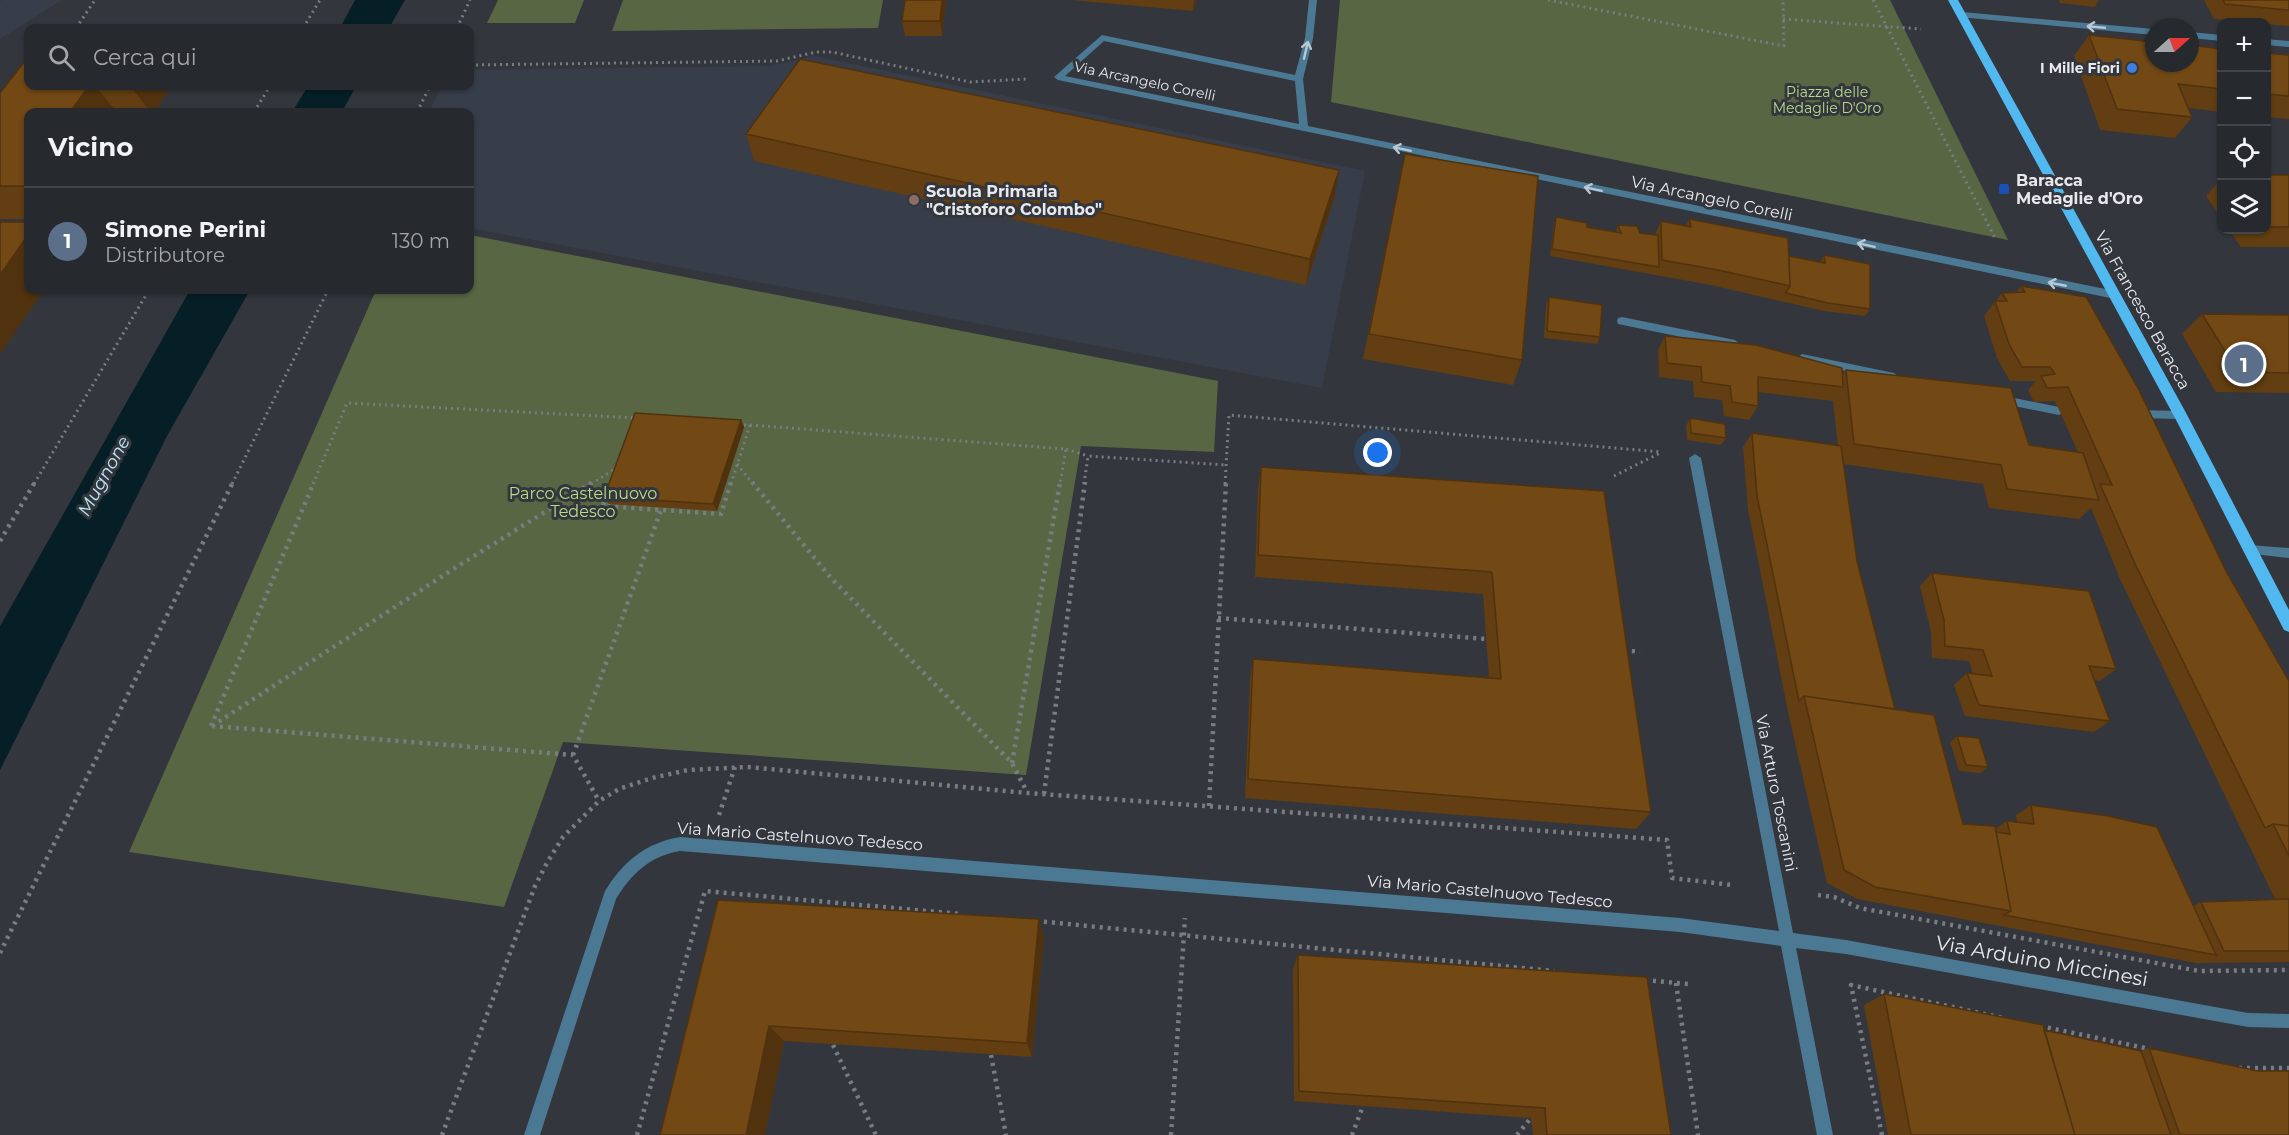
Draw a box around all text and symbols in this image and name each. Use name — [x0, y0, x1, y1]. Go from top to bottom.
north arrow — [2145, 18, 2199, 72]
map controls — [2217, 18, 2271, 234]
button: + — [2217, 18, 2271, 72]
one-way arrow — [2086, 21, 2106, 32]
search box — [24, 24, 474, 90]
icon: search — [45, 41, 78, 74]
one-way arrow — [1300, 41, 1312, 60]
text: Cerca qui — [93, 44, 197, 71]
street label: Via Arcangelo Corelli — [1073, 57, 1217, 105]
place label: I Mille Fiori — [2040, 59, 2120, 77]
marker: I Mille Fiori — [2125, 61, 2139, 75]
button: − — [2217, 72, 2271, 126]
park label: Piazza delle Medaglie D'Oro — [1773, 83, 1882, 117]
button: locate — [2217, 126, 2271, 180]
text: Vicino — [48, 131, 133, 163]
one-way arrow — [1393, 142, 1412, 154]
place label: Baracca Medaglie d'Oro — [2016, 171, 2143, 208]
street label: Via Arcangelo Corelli — [1629, 172, 1794, 225]
button: layers — [2217, 180, 2271, 234]
place label: Scuola Primaria "Cristoforo Colombo" — [926, 182, 1102, 219]
marker: Baracca Medaglie d'Oro — [1997, 182, 2011, 196]
one-way arrow — [1583, 183, 1603, 194]
marker: Scuola Primaria "Cristoforo Colombo" — [907, 193, 921, 207]
text: Simone Perini — [105, 216, 266, 243]
street label: Via Francesco Baracca — [2091, 228, 2194, 393]
text: 1 — [64, 229, 71, 253]
text: 130 m — [392, 229, 450, 253]
one-way arrow — [1857, 239, 1876, 250]
text: Distributore — [105, 243, 225, 267]
one-way arrow — [2048, 278, 2067, 289]
pin: 1 — [2224, 342, 2264, 386]
water label: Mugnone — [73, 432, 135, 520]
your location — [1363, 438, 1392, 467]
park label: Parco Castelnuovo Tedesco — [509, 484, 657, 521]
street label: Via Arturo Toscanini — [1752, 713, 1801, 873]
street label: Via Mario Castelnuovo Tedesco — [677, 818, 923, 855]
street label: Via Mario Castelnuovo Tedesco — [1366, 871, 1613, 912]
street label: Via Arduino Miccinesi — [1934, 931, 2150, 991]

